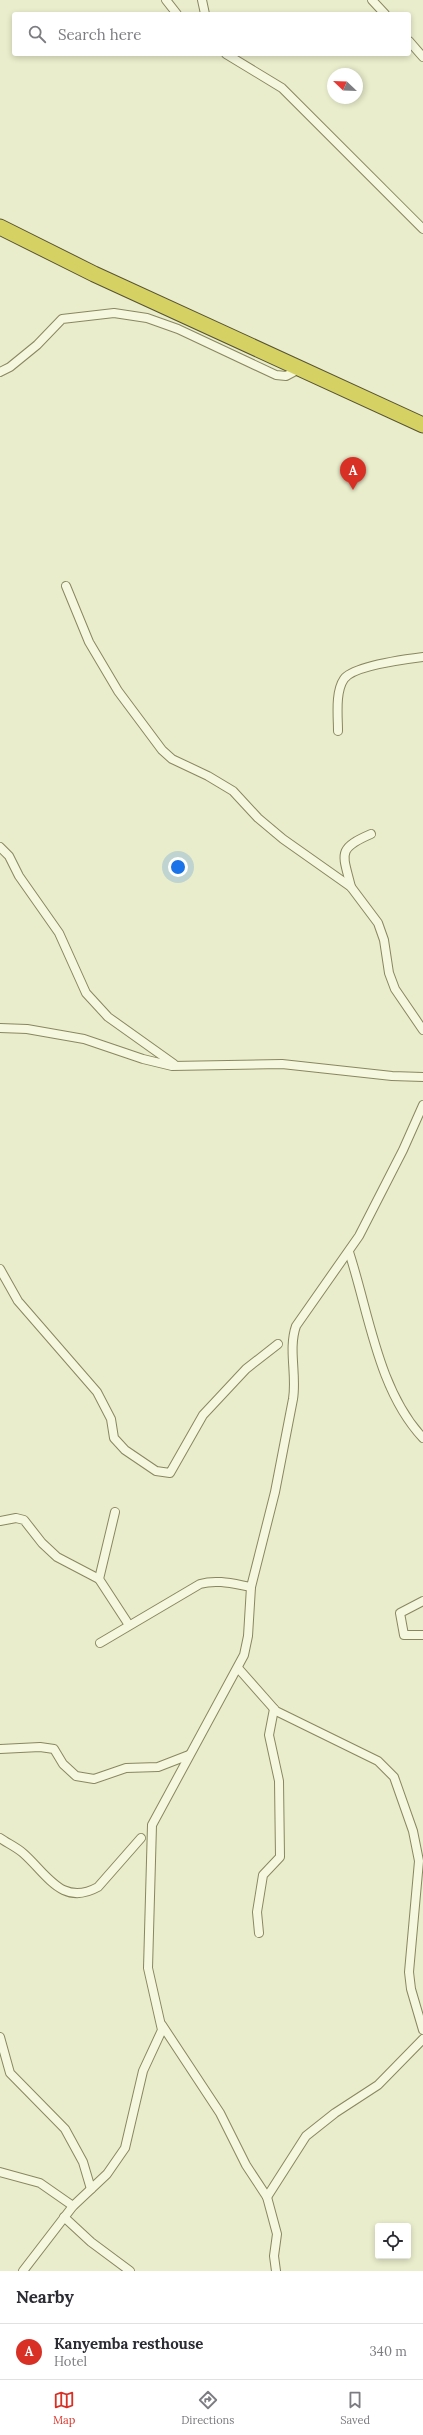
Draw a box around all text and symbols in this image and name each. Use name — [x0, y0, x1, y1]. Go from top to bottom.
search box — [12, 12, 411, 56]
icon: search — [26, 23, 48, 45]
text: Search here — [58, 25, 141, 44]
north arrow — [327, 68, 363, 104]
pin: A — [340, 457, 366, 490]
your location — [168, 857, 188, 877]
map controls — [375, 2223, 411, 2259]
button: locate — [375, 2223, 411, 2259]
text: Nearby — [16, 2286, 74, 2308]
text: Kanyemba resthouse — [54, 2334, 203, 2353]
text: A — [25, 2343, 33, 2360]
text: 340 m — [370, 2343, 407, 2360]
text: Hotel — [54, 2353, 87, 2370]
tab: Map — [53, 2389, 75, 2427]
tab: Directions — [181, 2389, 234, 2427]
tab: Saved — [340, 2389, 370, 2427]

